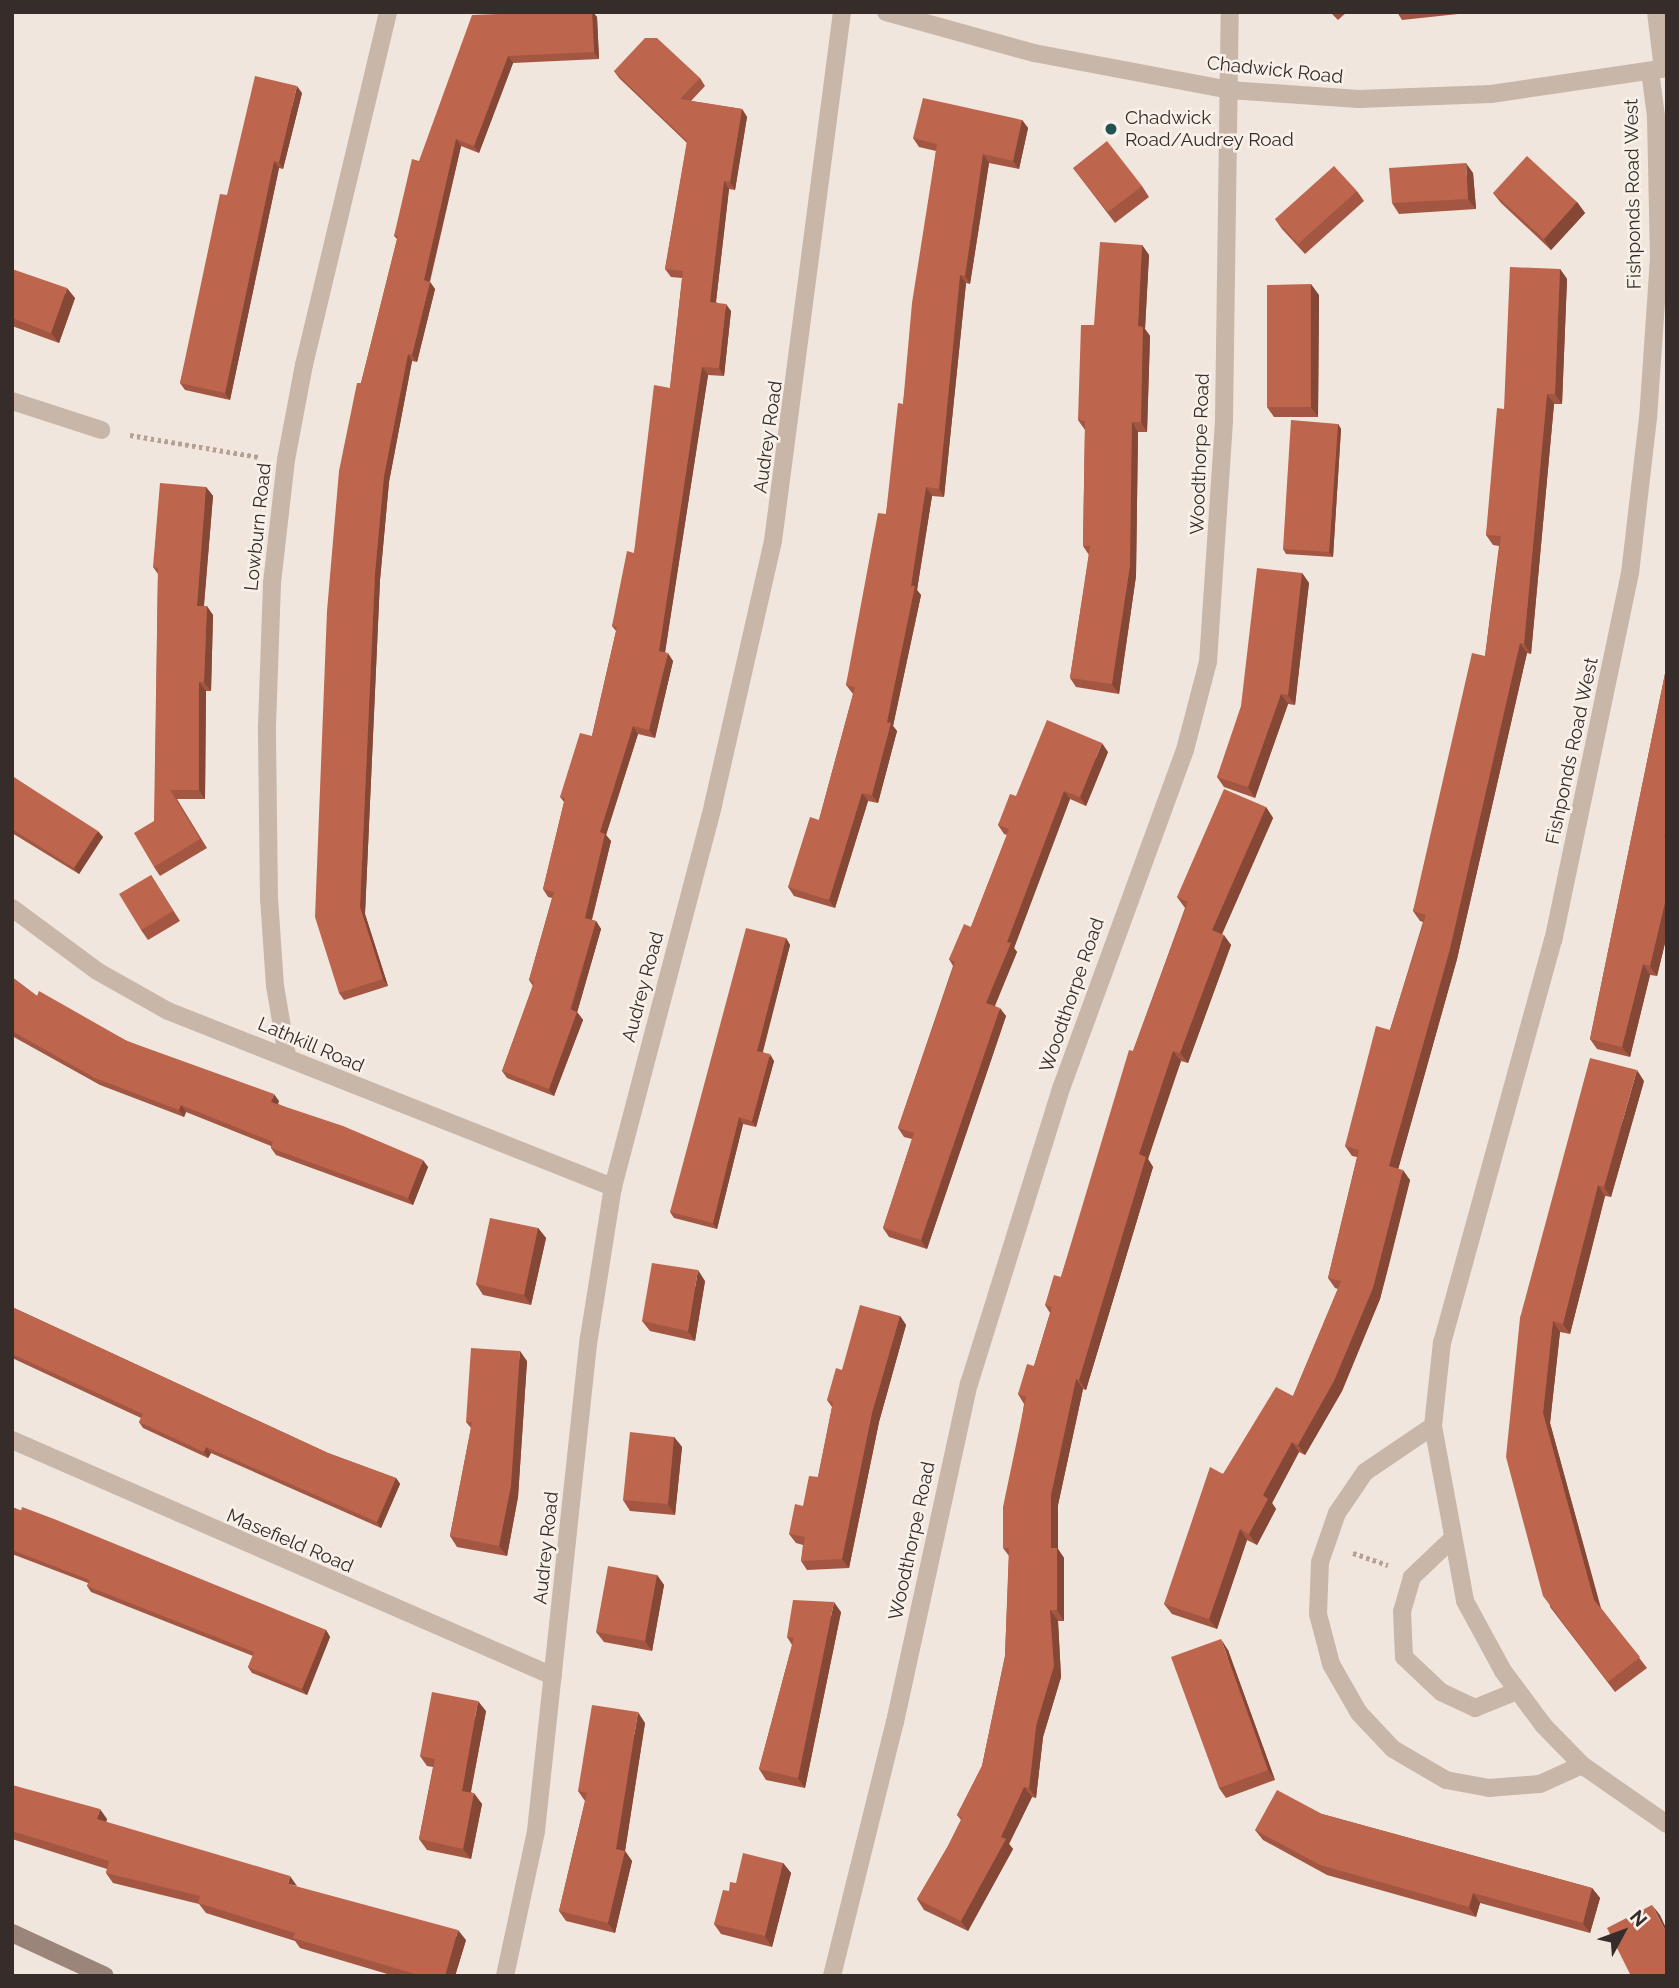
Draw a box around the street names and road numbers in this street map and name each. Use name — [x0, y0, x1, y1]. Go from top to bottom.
street label: Chadwick Road — [1206, 52, 1344, 88]
street label: Fishponds Road West — [1620, 98, 1646, 290]
street label: Woodthorpe Road — [1186, 373, 1214, 535]
street label: Audrey Road — [749, 379, 787, 495]
street label: Lowburn Road — [240, 462, 276, 592]
street label: Fishponds Road West — [1541, 655, 1603, 847]
street label: Woodthorpe Road — [1035, 915, 1109, 1075]
street label: Audrey Road — [617, 929, 669, 1045]
street label: Lathkill Road — [254, 1012, 368, 1078]
street label: Woodthorpe Road — [884, 1460, 940, 1622]
street label: Audrey Road — [529, 1490, 563, 1606]
street label: Masefield Road — [223, 1504, 357, 1578]

